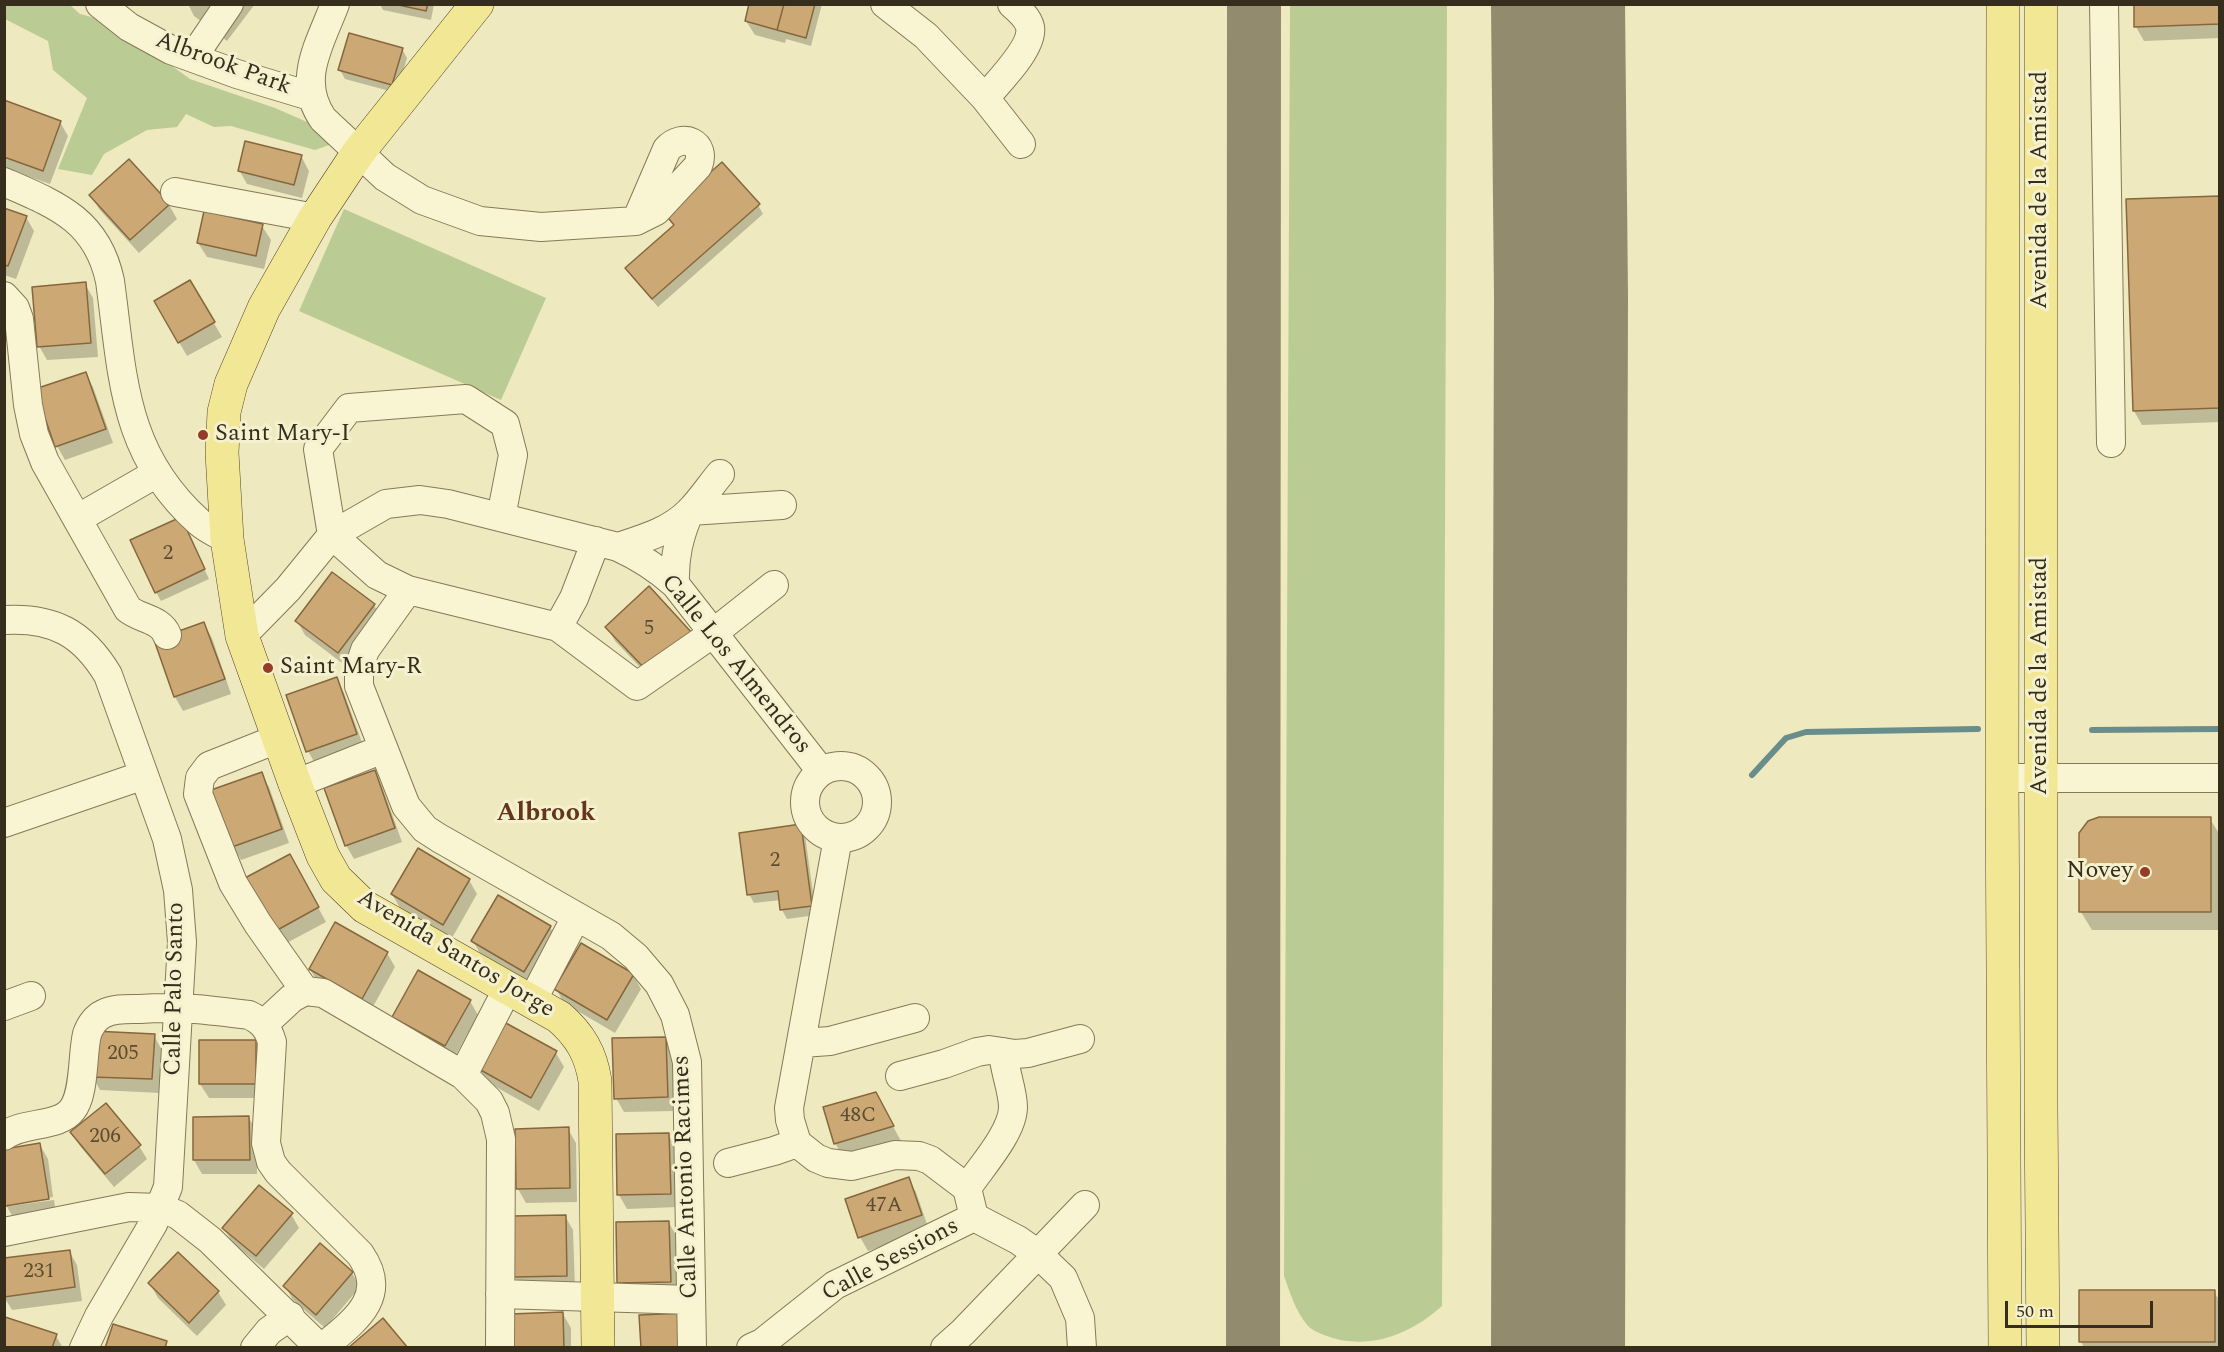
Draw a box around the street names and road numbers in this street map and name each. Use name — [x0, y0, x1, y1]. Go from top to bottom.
street label: Albrook Park — [151, 27, 295, 103]
street label: Avenida de la Amistad — [2027, 71, 2055, 309]
street label: Avenida de la Amistad — [2027, 557, 2055, 795]
street label: Calle Los Almendros — [654, 569, 816, 761]
street label: Avenida Santos Jorge — [351, 885, 559, 1025]
street label: Calle Palo Santo — [160, 902, 192, 1076]
street label: Calle Antonio Racimes — [668, 1055, 706, 1299]
street label: Calle Sessions — [818, 1213, 964, 1309]

